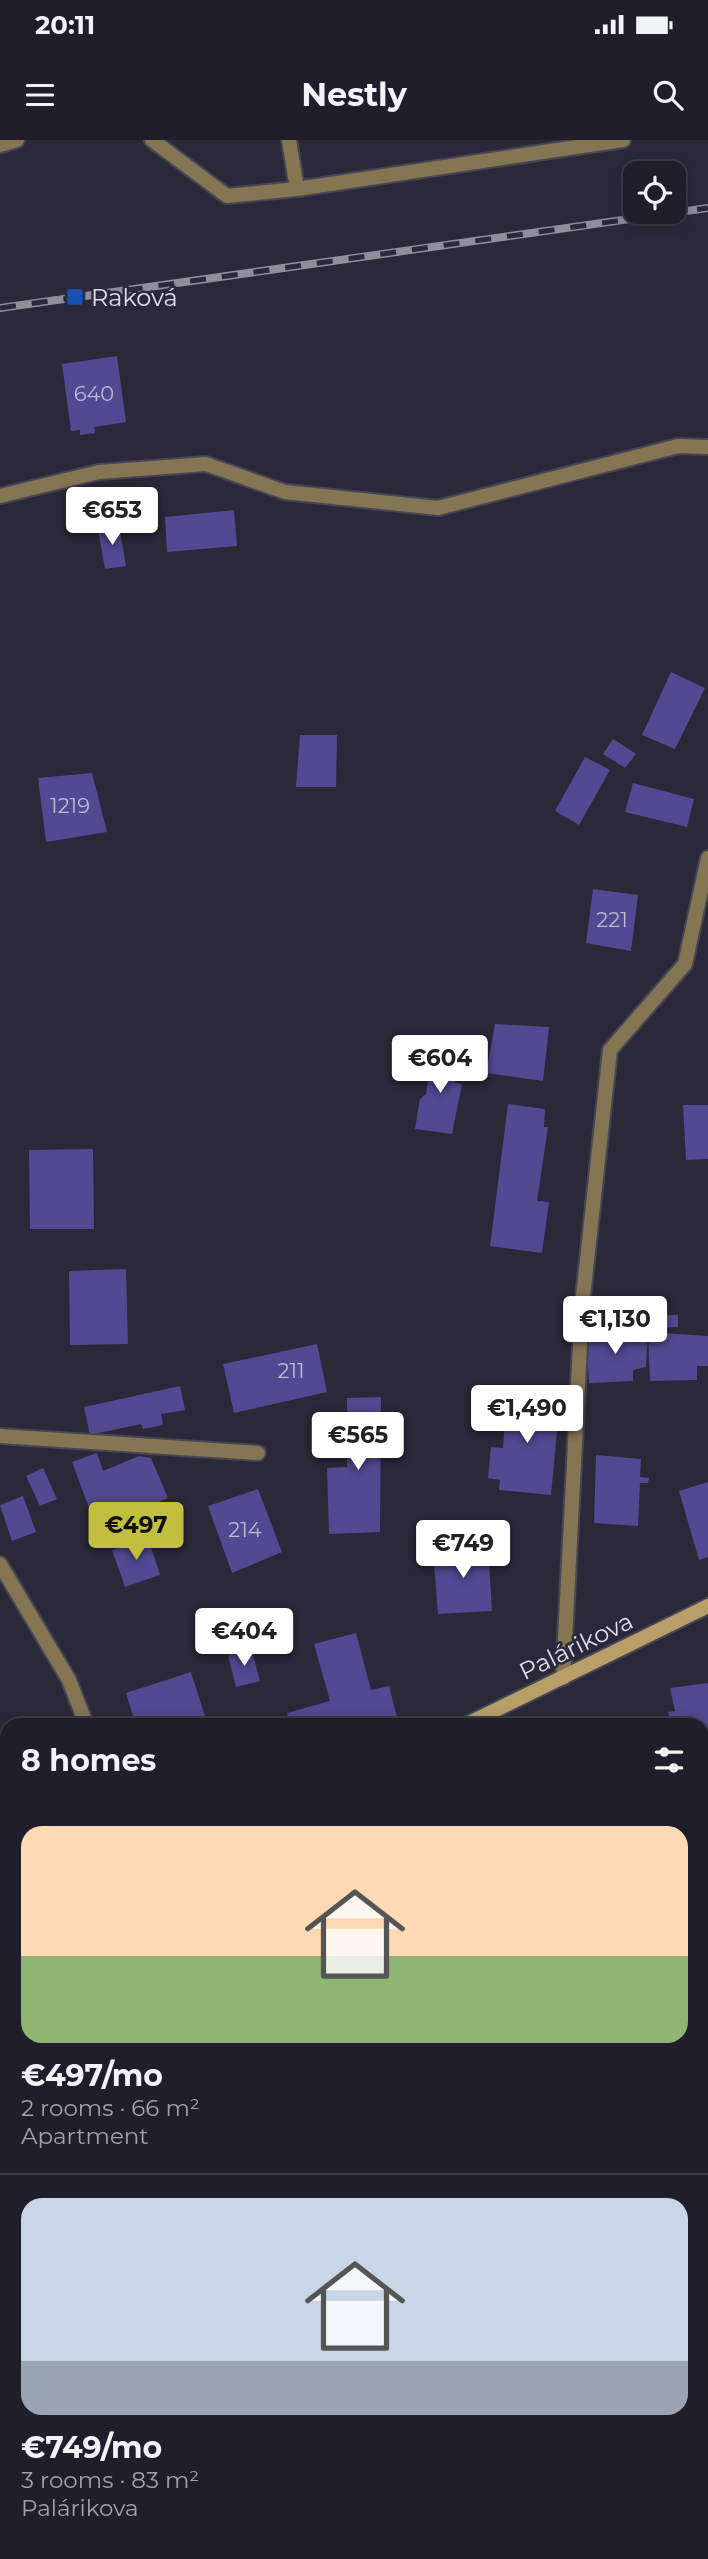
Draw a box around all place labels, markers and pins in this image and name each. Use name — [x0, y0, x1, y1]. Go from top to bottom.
place label: Raková — [91, 283, 178, 312]
marker: Raková — [65, 287, 85, 307]
pin: €653 — [71, 488, 153, 547]
pin: €604 — [399, 1035, 481, 1095]
pin: €1,130 — [558, 1296, 672, 1356]
pin: €1,490 — [470, 1386, 584, 1445]
pin: €565 — [317, 1412, 399, 1472]
pin: €497 — [95, 1502, 177, 1562]
pin: €749 — [422, 1520, 504, 1580]
pin: €404 — [203, 1608, 285, 1668]

